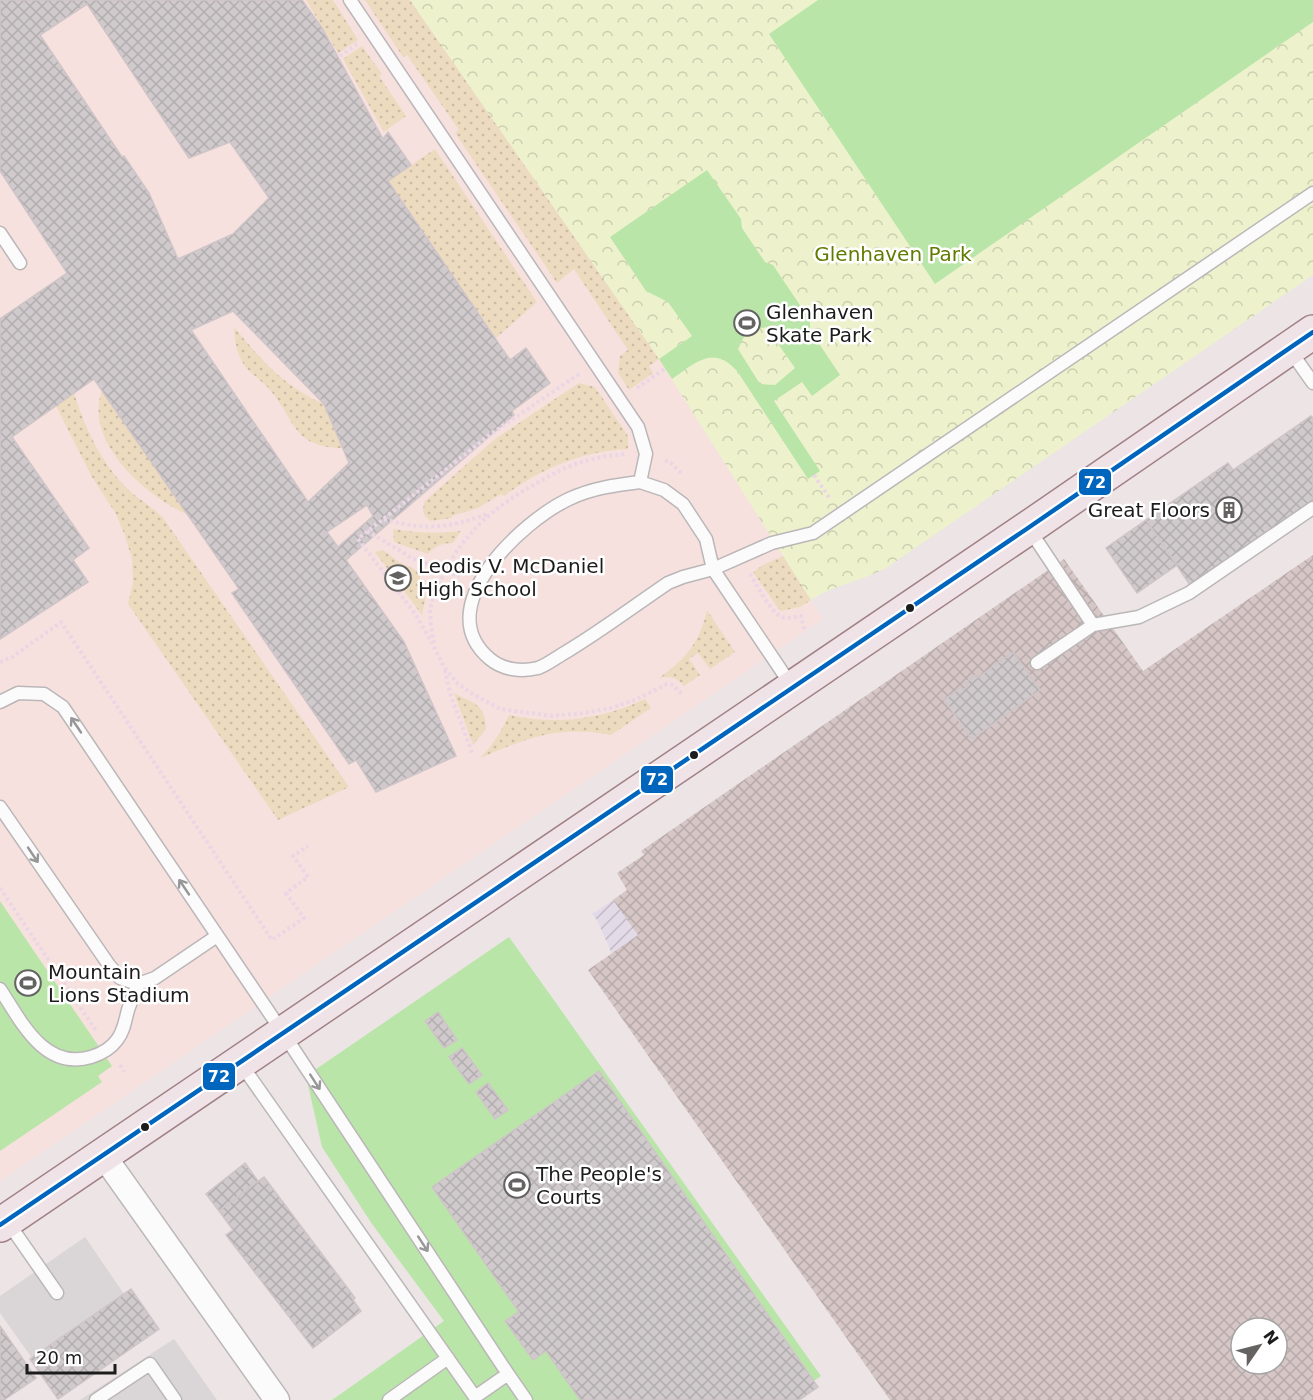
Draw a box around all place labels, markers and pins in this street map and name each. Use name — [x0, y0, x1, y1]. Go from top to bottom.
place label: Glenhaven Skate Park — [766, 300, 874, 347]
sports icon: Glenhaven Skate Park — [732, 308, 762, 338]
building icon: Great Floors — [1214, 495, 1244, 525]
place label: Great Floors — [1088, 498, 1210, 522]
place label: Leodis V. McDaniel High School — [418, 554, 604, 601]
school or university icon: Leodis V. McDaniel High School — [383, 563, 413, 593]
unlabelled marker — [904, 602, 916, 614]
unlabelled marker — [688, 749, 700, 761]
place label: Mountain Lions Stadium — [48, 960, 190, 1007]
sports icon: Mountain Lions Stadium — [13, 968, 43, 998]
unlabelled marker — [139, 1121, 151, 1133]
place label: The People's Courts — [535, 1162, 662, 1209]
sports icon: The People's Courts — [502, 1170, 532, 1200]

